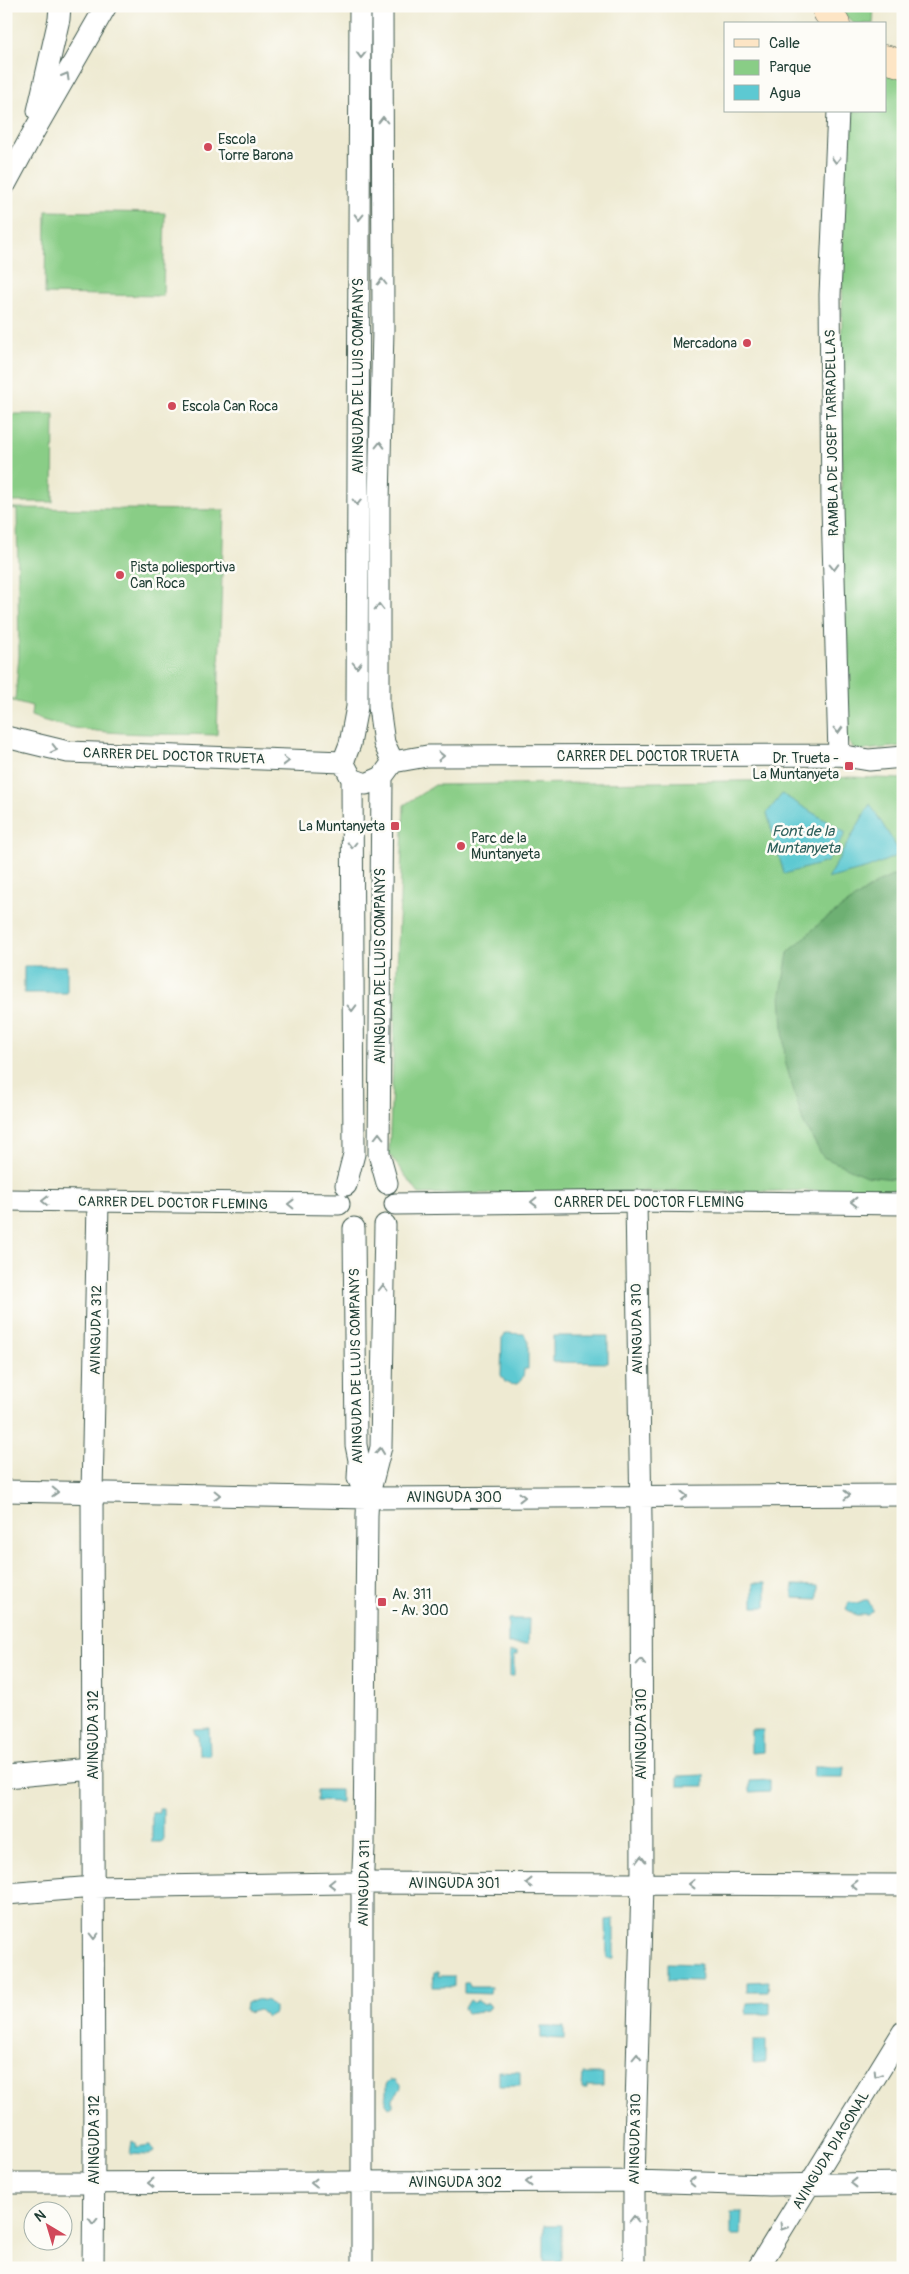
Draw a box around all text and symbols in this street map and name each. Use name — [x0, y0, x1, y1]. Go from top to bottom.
legend — [724, 22, 886, 112]
text: Calle — [769, 34, 800, 53]
one-way arrow — [356, 52, 366, 59]
text: Parque — [769, 58, 812, 77]
one-way arrow — [59, 72, 69, 81]
text: Agua — [769, 84, 801, 103]
one-way arrow — [378, 116, 388, 124]
place label: Escola Torre Barona — [218, 131, 293, 164]
marker: Escola Torre Barona — [202, 141, 214, 153]
one-way arrow — [830, 156, 841, 164]
one-way arrow — [354, 214, 364, 222]
street label: AVINGUDA DE LLUIS COMPANYS — [350, 278, 367, 474]
one-way arrow — [377, 278, 387, 286]
street label: RAMBLA DE JOSEP TARRADELLAS — [822, 329, 842, 537]
place label: Mercadona — [673, 335, 737, 352]
marker: Mercadona — [741, 337, 753, 349]
place label: Escola Can Roca — [182, 398, 278, 415]
marker: Escola Can Roca — [166, 400, 178, 412]
one-way arrow — [375, 441, 385, 448]
one-way arrow — [352, 499, 362, 507]
place label: Pista poliesportiva Can Roca — [130, 559, 235, 592]
one-way arrow — [829, 564, 839, 572]
marker: Pista poliesportiva Can Roca — [114, 569, 126, 581]
one-way arrow — [374, 603, 384, 611]
one-way arrow — [352, 662, 362, 669]
one-way arrow — [833, 726, 844, 734]
one-way arrow — [49, 743, 58, 754]
street label: CARRER DEL DOCTOR TRUETA — [83, 744, 265, 768]
street label: CARRER DEL DOCTOR TRUETA — [557, 748, 739, 765]
place label: Dr. Trueta - La Muntanyeta — [752, 750, 839, 783]
one-way arrow — [438, 751, 445, 761]
one-way arrow — [282, 755, 290, 766]
marker: Dr. Trueta - La Muntanyeta — [843, 760, 855, 772]
place label: La Muntanyeta — [298, 818, 385, 835]
marker: La Muntanyeta — [389, 820, 401, 832]
water label: Font de la Muntanyeta — [766, 822, 841, 858]
place label: Parc de la Muntanyeta — [471, 830, 540, 863]
marker: Parc de la Muntanyeta — [455, 840, 467, 852]
one-way arrow — [347, 842, 357, 849]
street label: AVINGUDA DE LLUIS COMPANYS — [372, 868, 389, 1064]
one-way arrow — [347, 1004, 357, 1012]
one-way arrow — [374, 1131, 384, 1139]
street label: CARRER DEL DOCTOR FLEMING — [78, 1193, 268, 1213]
street label: CARRER DEL DOCTOR FLEMING — [554, 1194, 744, 1211]
one-way arrow — [41, 1196, 48, 1206]
one-way arrow — [530, 1197, 538, 1207]
one-way arrow — [850, 1197, 858, 1207]
one-way arrow — [286, 1199, 294, 1209]
street label: AVINGUDA DE LLUIS COMPANYS — [346, 1268, 366, 1464]
street label: AVINGUDA 310 — [628, 1283, 646, 1375]
one-way arrow — [378, 1284, 388, 1292]
street label: AVINGUDA 312 — [87, 1285, 105, 1375]
one-way arrow — [375, 1446, 386, 1454]
one-way arrow — [52, 1487, 59, 1497]
street label: AVINGUDA 300 — [406, 1489, 502, 1506]
one-way arrow — [214, 1490, 222, 1500]
one-way arrow — [843, 1490, 851, 1500]
one-way arrow — [680, 1491, 688, 1501]
one-way arrow — [518, 1492, 526, 1502]
place label: Av. 311 - Av. 300 — [392, 1586, 449, 1619]
marker: Av. 311 - Av. 300 — [376, 1596, 388, 1608]
one-way arrow — [636, 1657, 646, 1665]
street label: AVINGUDA 310 — [633, 1688, 650, 1780]
street label: AVINGUDA 312 — [85, 1690, 102, 1780]
street label: AVINGUDA 311 — [355, 1839, 373, 1927]
one-way arrow — [636, 1855, 646, 1862]
street label: AVINGUDA 301 — [408, 1875, 500, 1892]
one-way arrow — [327, 1878, 335, 1889]
one-way arrow — [525, 1878, 532, 1888]
one-way arrow — [687, 1879, 695, 1889]
one-way arrow — [850, 1880, 858, 1890]
one-way arrow — [89, 1932, 99, 1940]
one-way arrow — [632, 2052, 642, 2060]
one-way arrow — [874, 2068, 883, 2077]
street label: AVINGUDA DIAGONAL — [789, 2088, 873, 2212]
street label: AVINGUDA 310 — [626, 2093, 644, 2185]
street label: AVINGUDA 312 — [86, 2095, 103, 2185]
street label: AVINGUDA 302 — [408, 2174, 502, 2191]
one-way arrow — [525, 2177, 532, 2187]
one-way arrow — [687, 2177, 695, 2187]
one-way arrow — [147, 2178, 154, 2188]
one-way arrow — [309, 2178, 317, 2188]
one-way arrow — [850, 2178, 858, 2188]
north arrow — [22, 2202, 72, 2252]
text: N — [31, 2207, 49, 2226]
one-way arrow — [629, 2215, 639, 2222]
one-way arrow — [88, 2218, 98, 2225]
one-way arrow — [780, 2222, 790, 2231]

